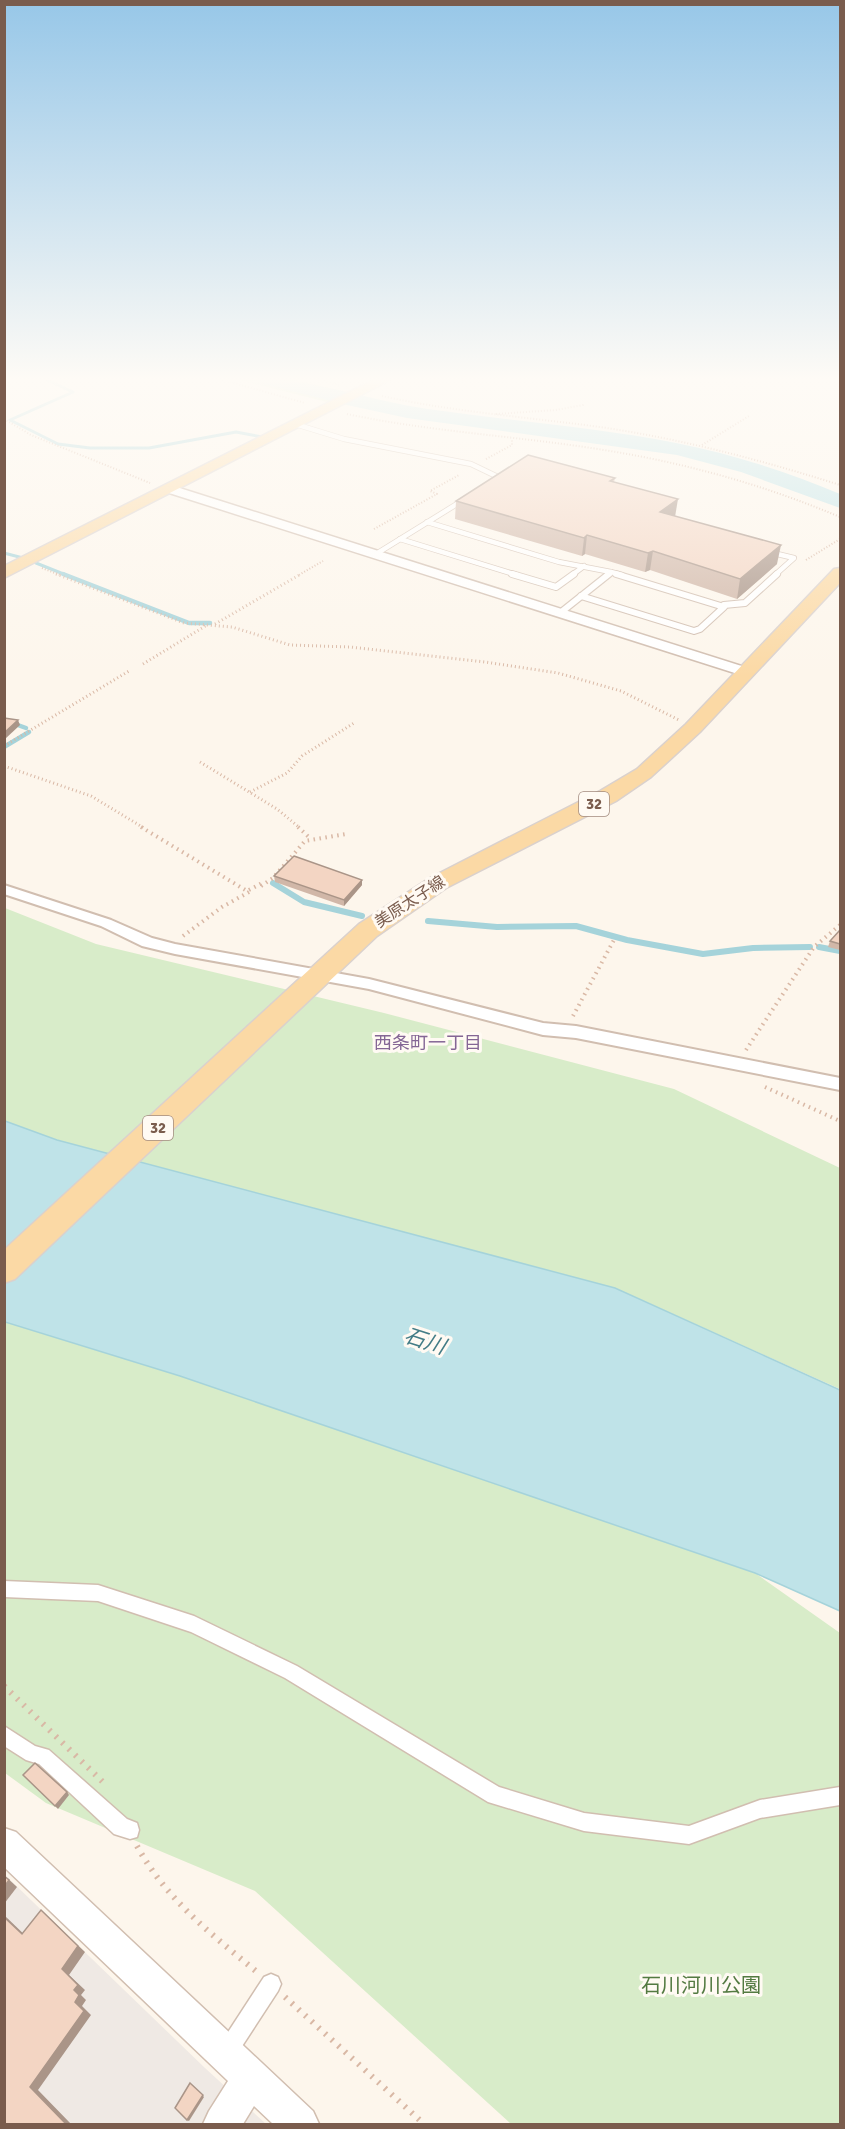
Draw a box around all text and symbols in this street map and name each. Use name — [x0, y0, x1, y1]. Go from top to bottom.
road number: 32 — [579, 792, 609, 816]
street label: 美原太子線 — [371, 872, 449, 932]
district label: 西条町一丁目 — [374, 1032, 482, 1054]
road number: 32 — [143, 1116, 173, 1140]
water label: 石川 — [401, 1322, 451, 1360]
park label: 石川河川公園 — [641, 1973, 761, 1998]

